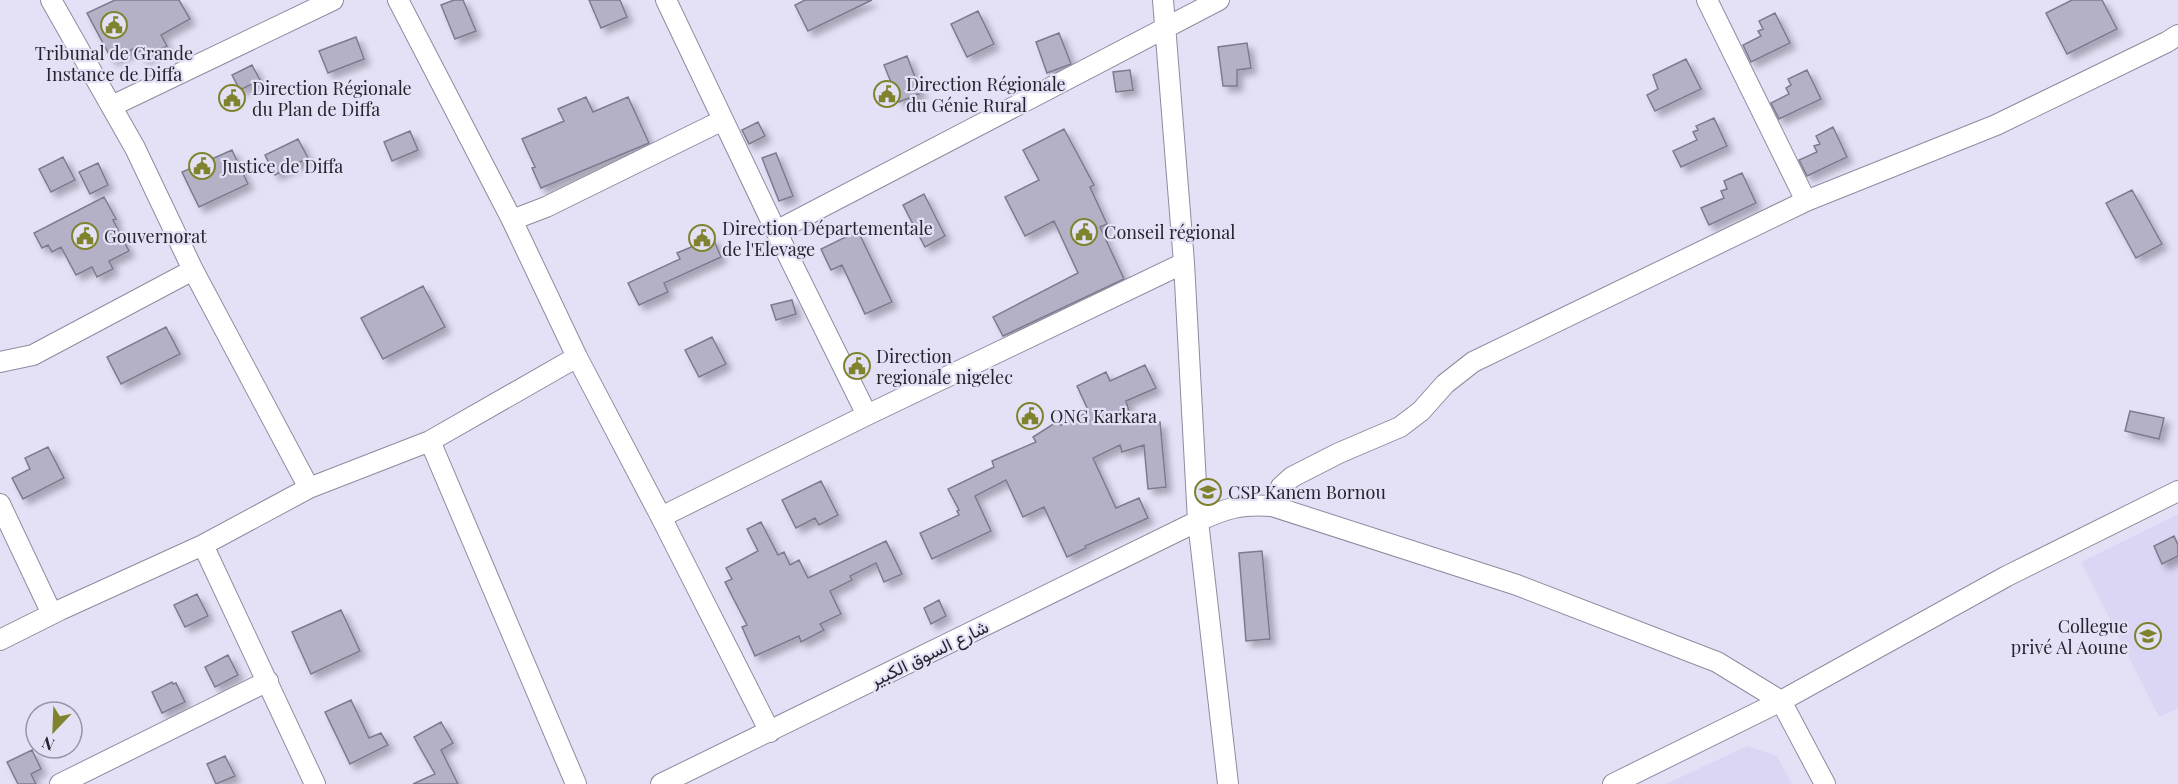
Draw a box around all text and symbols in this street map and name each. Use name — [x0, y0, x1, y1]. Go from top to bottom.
public building icon: Tribunal de Grande Instance de Diffa — [99, 10, 129, 40]
place label: Tribunal de Grande Instance de Diffa — [35, 41, 193, 86]
place label: Direction Régionale du Génie Rural — [906, 72, 1066, 117]
place label: Direction Régionale du Plan de Diffa — [252, 76, 412, 121]
public building icon: Direction Régionale du Génie Rural — [872, 79, 902, 109]
public building icon: Direction Régionale du Plan de Diffa — [217, 83, 247, 113]
public building icon: Justice de Diffa — [187, 151, 217, 181]
place label: Justice de Diffa — [221, 154, 343, 178]
place label: Direction Départementale de l'Elevage — [722, 216, 933, 261]
public building icon: Conseil régional — [1069, 217, 1099, 247]
place label: Conseil régional — [1104, 220, 1235, 244]
public building icon: Gouvernorat — [70, 221, 100, 251]
public building icon: Direction Départementale de l'Elevage — [687, 223, 717, 253]
place label: Gouvernorat — [104, 224, 207, 248]
place label: Direction regionale nigelec — [876, 344, 1013, 389]
public building icon: Direction regionale nigelec — [842, 351, 872, 381]
public building icon: ONG Karkara — [1015, 401, 1045, 431]
place label: ONG Karkara — [1050, 404, 1157, 428]
school or university icon: CSP Kanem Bornou — [1193, 477, 1223, 507]
place label: CSP Kanem Bornou — [1228, 480, 1386, 504]
street label: شارع السوق الكبير — [865, 614, 993, 693]
place label: Collegue privé Al Aoune — [2011, 614, 2128, 659]
school or university icon: Collegue privé Al Aoune — [2133, 621, 2163, 651]
north arrow — [24, 700, 84, 760]
text: N — [38, 732, 57, 756]

